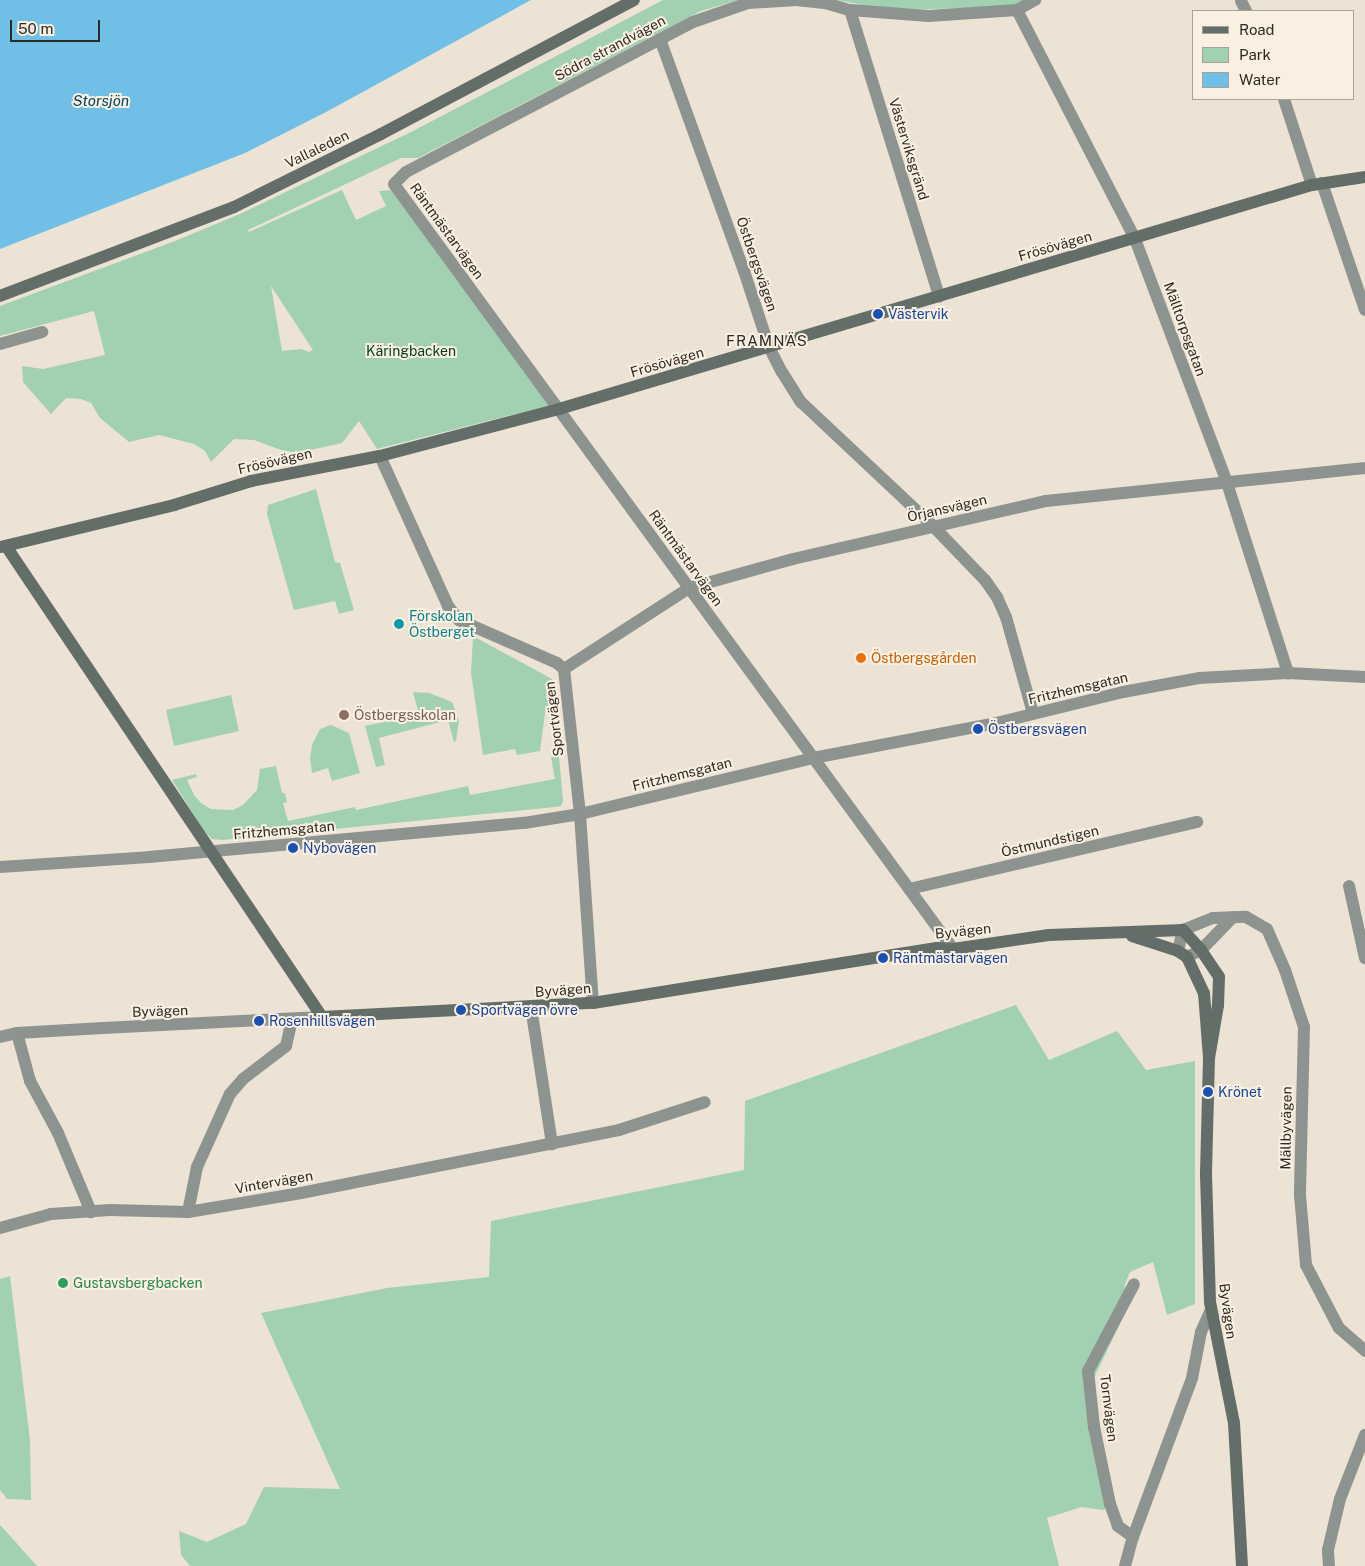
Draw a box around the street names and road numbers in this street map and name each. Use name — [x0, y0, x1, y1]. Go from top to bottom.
street label: Södra strandvägen — [552, 12, 668, 84]
street label: Västerviksgränd — [886, 96, 932, 202]
street label: Vallaleden — [282, 126, 352, 172]
street label: Räntmästarvägen — [406, 180, 488, 282]
street label: Östbergsvägen — [733, 215, 781, 313]
street label: Frösövägen — [1016, 228, 1094, 264]
street label: Mälltorpsgatan — [1160, 280, 1210, 378]
street label: Frösövägen — [628, 344, 706, 380]
street label: Frösövägen — [236, 444, 314, 478]
street label: Örjansvägen — [906, 491, 988, 525]
street label: Räntmästarvägen — [645, 507, 727, 609]
street label: Fritzhemsgatan — [1027, 668, 1129, 708]
street label: Sportvägen — [541, 681, 567, 757]
street label: Fritzhemsgatan — [631, 754, 733, 794]
street label: Fritzhemsgatan — [233, 817, 335, 843]
street label: Östmundstigen — [1000, 822, 1100, 860]
street label: Byvägen — [934, 920, 992, 942]
street label: Byvägen — [534, 980, 592, 1000]
street label: Byvägen — [132, 1002, 188, 1020]
street label: Mällbyvägen — [1277, 1086, 1295, 1170]
street label: Vintervägen — [234, 1167, 314, 1197]
street label: Byvägen — [1216, 1282, 1240, 1340]
street label: Tornvägen — [1097, 1373, 1121, 1443]

